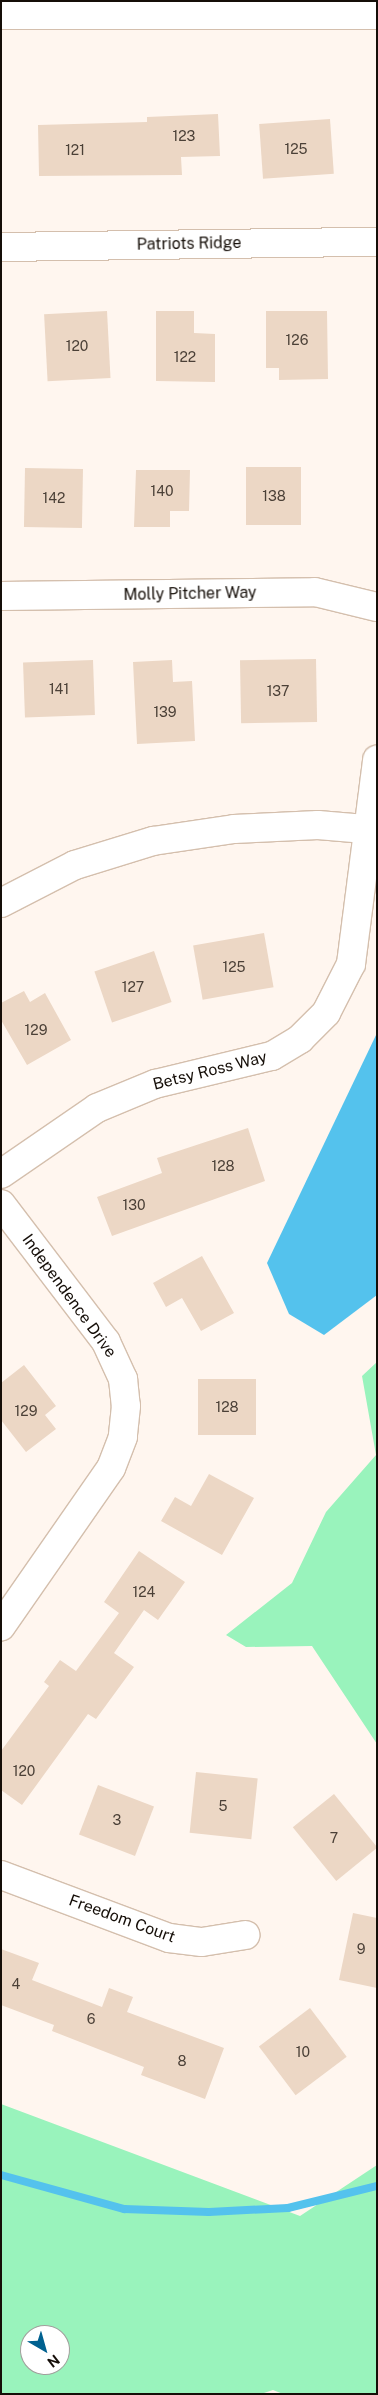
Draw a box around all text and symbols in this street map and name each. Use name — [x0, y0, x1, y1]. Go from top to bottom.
house number: 123 — [173, 128, 195, 144]
house number: 125 — [284, 141, 308, 157]
house number: 121 — [65, 142, 85, 158]
street label: Patriots Ridge — [136, 233, 242, 255]
house number: 126 — [286, 332, 308, 348]
house number: 120 — [66, 338, 88, 354]
house number: 122 — [174, 349, 196, 365]
house number: 140 — [150, 483, 174, 499]
house number: 138 — [262, 488, 286, 504]
house number: 142 — [43, 490, 65, 506]
street label: Molly Pitcher Way — [123, 583, 257, 605]
house number: 141 — [49, 681, 69, 697]
house number: 137 — [267, 683, 289, 699]
house number: 139 — [153, 704, 177, 720]
house number: 125 — [222, 959, 246, 975]
house number: 127 — [122, 979, 144, 995]
house number: 129 — [25, 1022, 47, 1038]
street label: Betsy Ross Way — [151, 1047, 269, 1095]
house number: 128 — [211, 1158, 235, 1174]
house number: 130 — [123, 1197, 145, 1213]
street label: Independence Drive — [18, 1231, 120, 1361]
house number: 128 — [215, 1399, 239, 1415]
house number: 129 — [15, 1403, 37, 1419]
house number: 124 — [133, 1584, 155, 1600]
house number: 120 — [13, 1763, 35, 1779]
house number: 5 — [219, 1798, 227, 1814]
house number: 3 — [113, 1812, 121, 1828]
house number: 7 — [330, 1830, 338, 1846]
street label: Freedom Court — [66, 1891, 178, 1947]
house number: 9 — [357, 1941, 365, 1957]
house number: 4 — [12, 1976, 20, 1992]
house number: 6 — [87, 2011, 95, 2027]
house number: 10 — [296, 2044, 310, 2060]
house number: 8 — [177, 2053, 187, 2069]
north arrow — [20, 2325, 70, 2375]
text: N — [44, 2351, 63, 2371]

